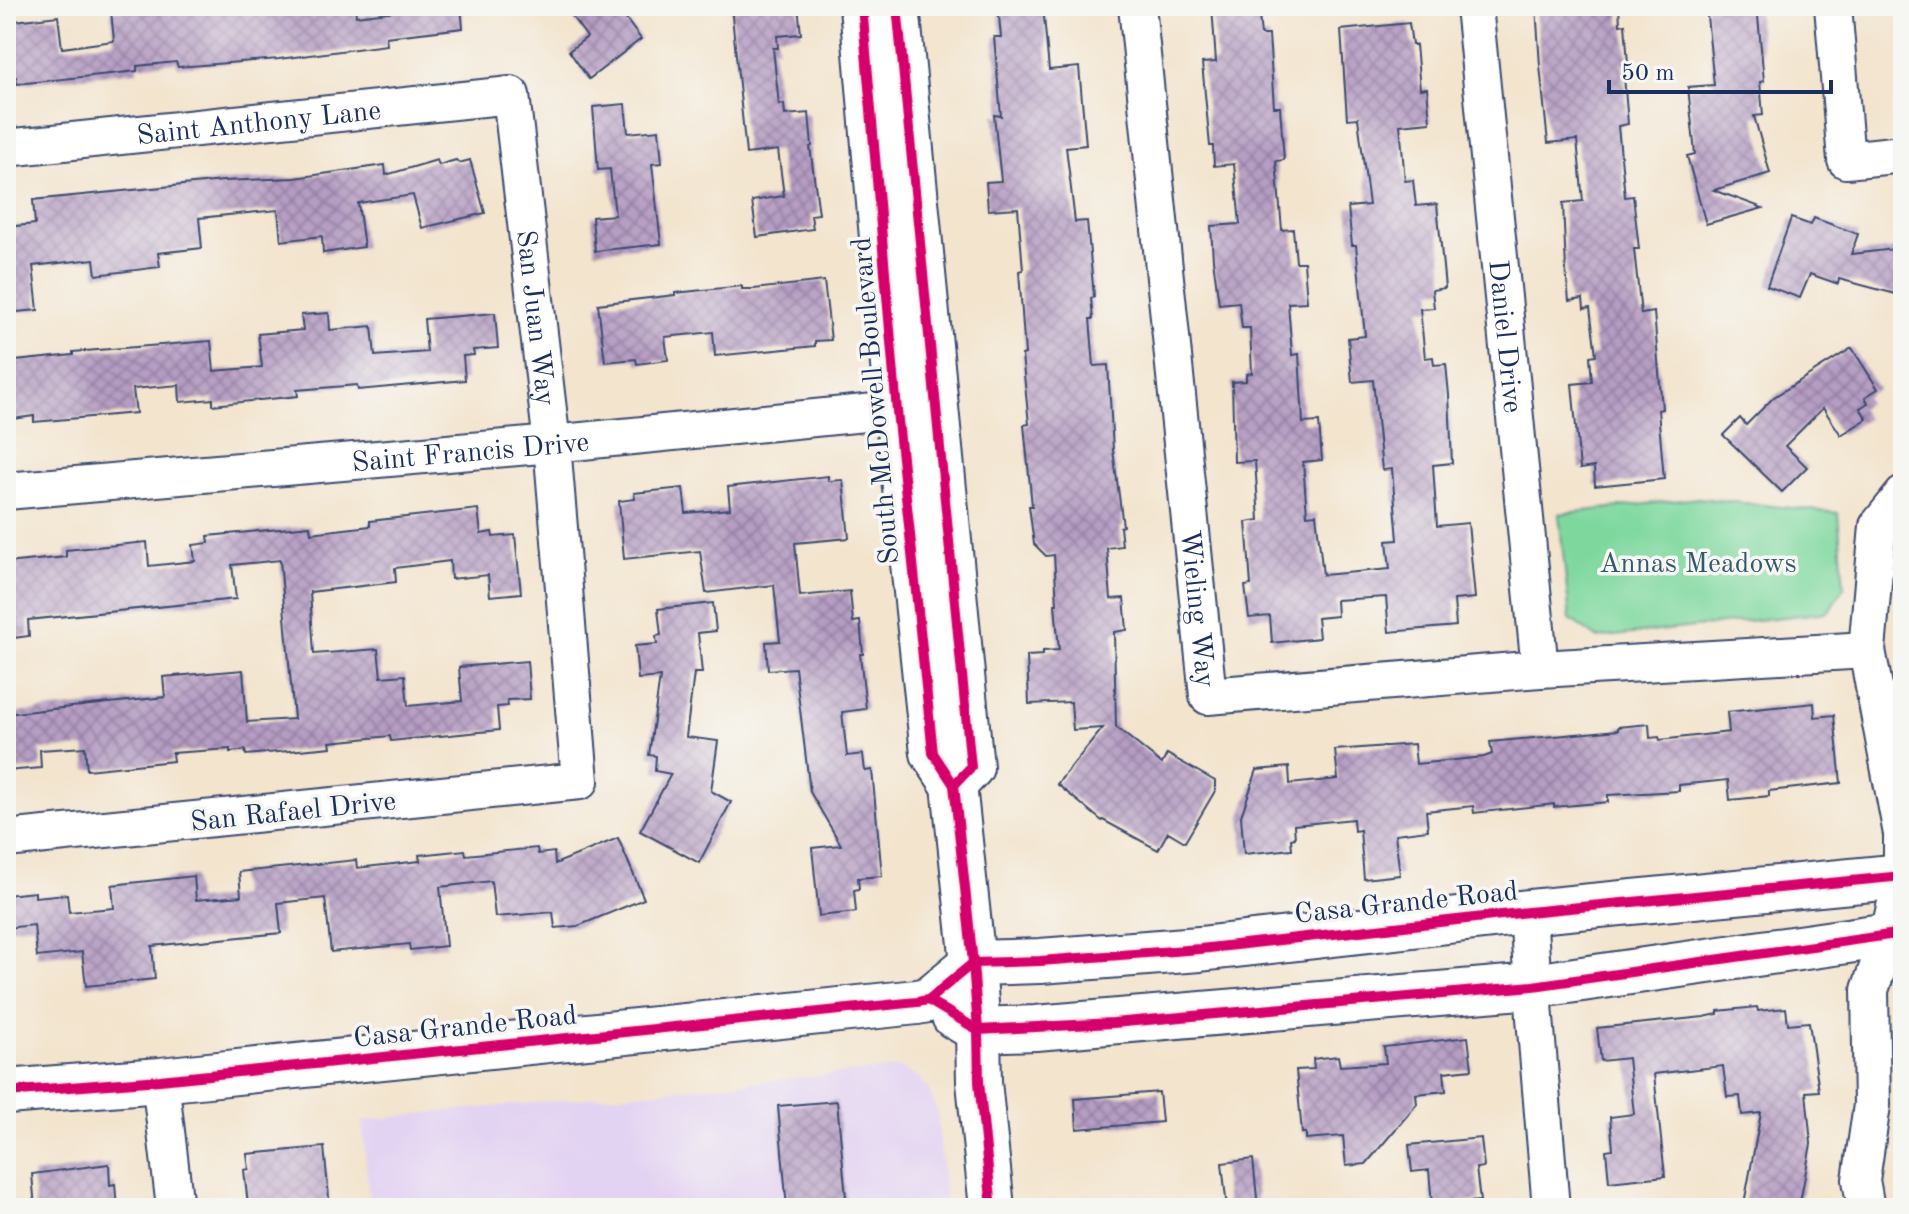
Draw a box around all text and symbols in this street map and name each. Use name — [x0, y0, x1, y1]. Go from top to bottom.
scale bar — [1609, 44, 1831, 94]
text: 50 m — [1621, 62, 1675, 86]
street label: Saint Anthony Lane — [135, 98, 382, 151]
street label: San Juan Way — [510, 229, 558, 408]
street label: South McDowell Boulevard — [849, 236, 905, 566]
street label: Daniel Drive — [1482, 259, 1525, 415]
street label: Saint Francis Drive — [351, 429, 590, 478]
street label: Wieling Way — [1174, 529, 1218, 689]
park label: Annas Meadows — [1599, 551, 1797, 579]
street label: San Rafael Drive — [189, 788, 398, 838]
street label: Casa Grande Road — [1293, 878, 1520, 930]
street label: Casa Grande Road — [352, 1002, 579, 1054]

